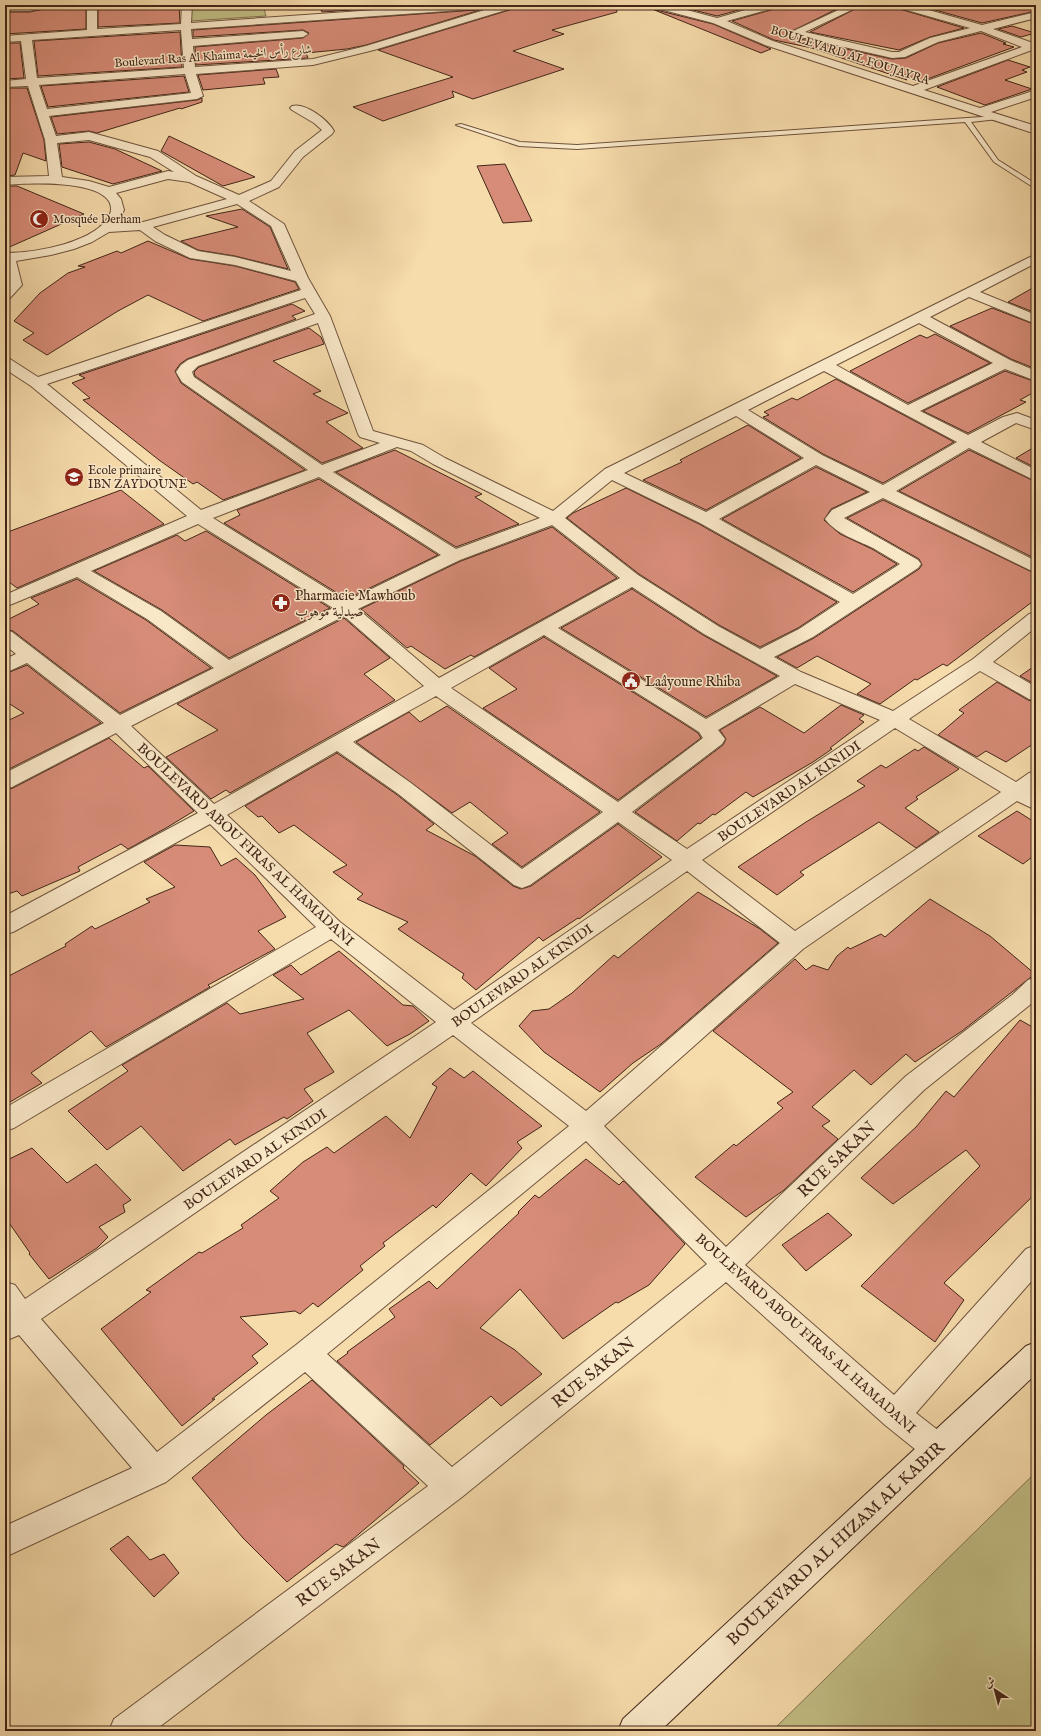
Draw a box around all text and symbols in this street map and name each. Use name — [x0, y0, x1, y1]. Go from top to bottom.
street label: BOULEVARD AL FOUJAYRA — [768, 23, 932, 90]
street label: Boulevard Ras Al Khaima شارع رأس الخيمة — [114, 41, 313, 74]
mosque icon: Mosquée Derham — [28, 208, 50, 230]
place label: Mosquée Derham — [53, 212, 141, 228]
place label: Ecole primaire IBN ZAYDOUNE — [88, 463, 187, 492]
school or university icon: Ecole primaire IBN ZAYDOUNE — [63, 466, 85, 488]
place label: Pharmacie Mawhoub صيدلية موهوب — [295, 587, 416, 621]
pharmacy icon: Pharmacie Mawhoub صيدلية موهوب — [270, 592, 292, 614]
public building icon: Laâyoune Rhiba — [620, 670, 642, 692]
place label: Laâyoune Rhiba — [645, 673, 742, 691]
street label: BOULEVARD AL KINIDI — [715, 737, 865, 846]
street label: BOULEVARD ABOU FIRAS AL HAMADANI — [133, 739, 358, 950]
street label: BOULEVARD AL KINIDI — [448, 920, 597, 1032]
street label: BOULEVARD AL KINIDI — [181, 1105, 331, 1214]
street label: RUE SAKAN — [793, 1117, 881, 1203]
street label: BOULEVARD ABOU FIRAS AL HAMADANI — [691, 1230, 919, 1438]
street label: RUE SAKAN — [548, 1333, 640, 1413]
street label: BOULEVARD AL HIZAM AL KABIR — [723, 1437, 950, 1651]
street label: RUE SAKAN — [292, 1534, 386, 1612]
north arrow — [975, 1670, 1015, 1710]
text: ش — [981, 1674, 998, 1692]

